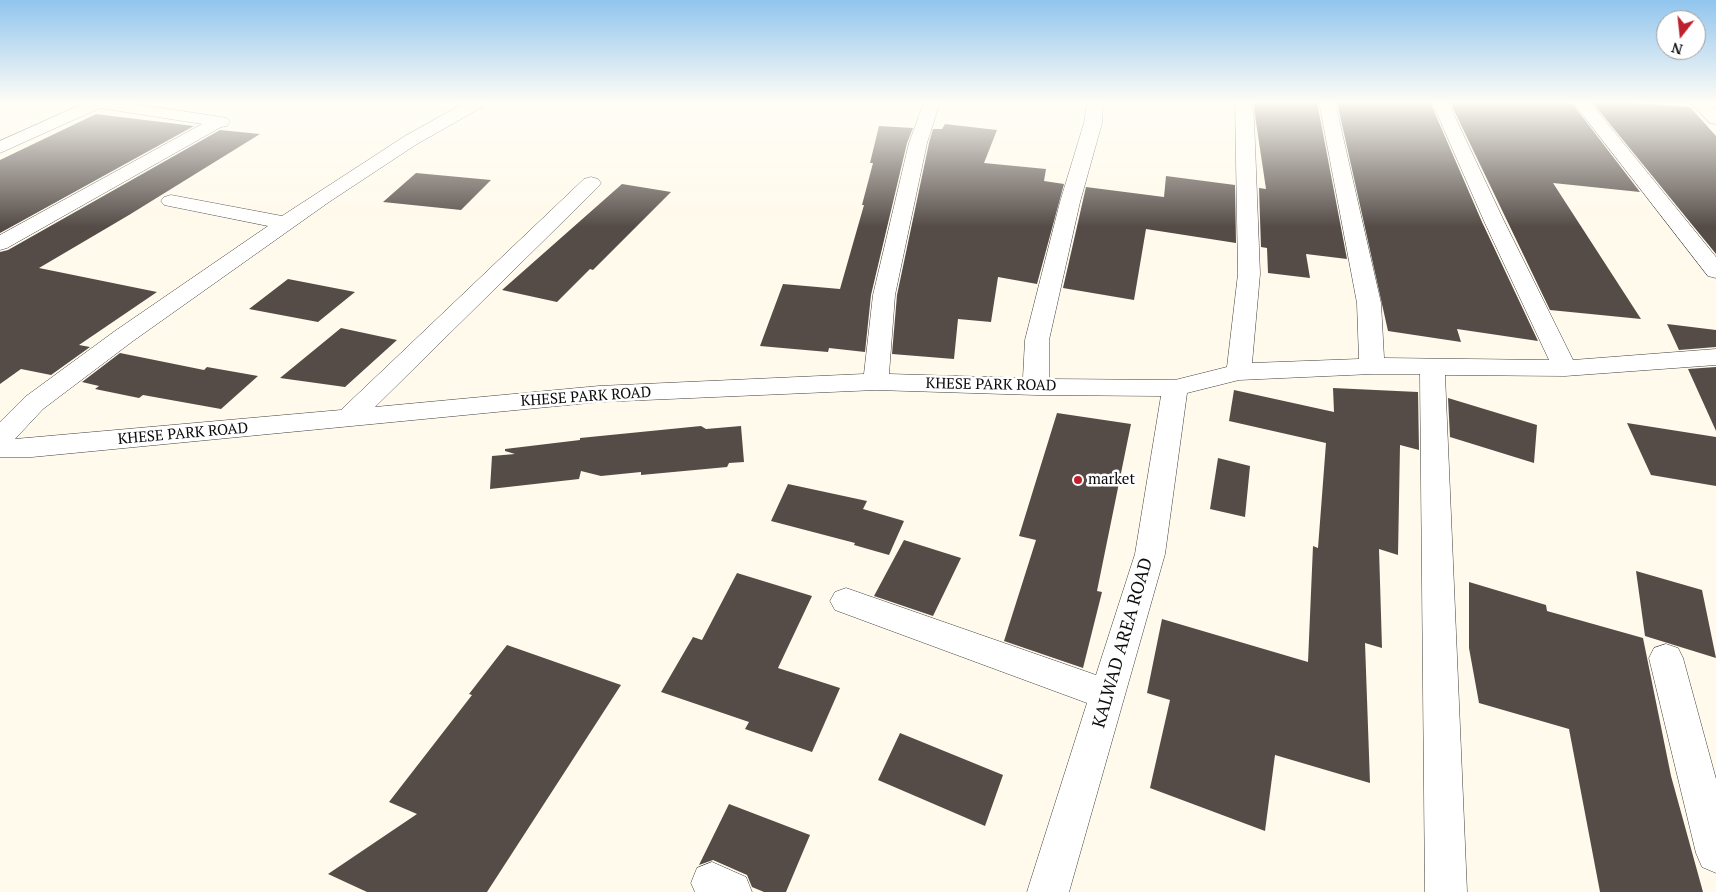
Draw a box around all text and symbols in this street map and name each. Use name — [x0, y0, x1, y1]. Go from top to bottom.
north arrow — [1656, 10, 1706, 60]
text: N — [1669, 38, 1685, 60]
street label: KHESE PARK ROAD — [925, 375, 1057, 395]
street label: KHESE PARK ROAD — [520, 383, 652, 411]
street label: KHESE PARK ROAD — [117, 419, 249, 449]
place label: market — [1088, 471, 1135, 489]
marker: market — [1072, 474, 1084, 486]
street label: KALWAD AREA ROAD — [1088, 555, 1158, 731]

